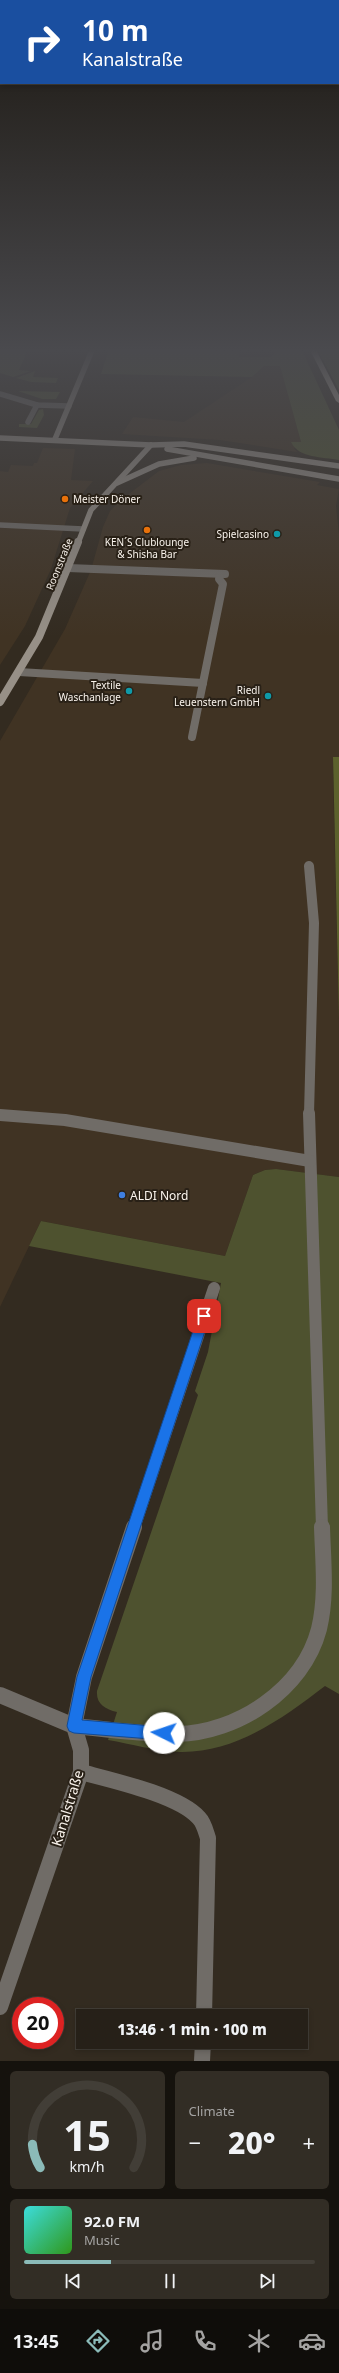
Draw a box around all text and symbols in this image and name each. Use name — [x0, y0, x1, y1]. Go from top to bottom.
text: 10 m — [82, 11, 149, 49]
icon: right — [16, 16, 68, 68]
text: Kanalstraße — [82, 47, 183, 71]
place label: Meister Döner — [73, 492, 140, 506]
marker: Meister Döner — [60, 494, 70, 504]
marker: KEN´S Clublounge & Shisha Bar — [142, 525, 152, 535]
place label: Spielcasino — [217, 527, 269, 541]
marker: Spielcasino — [272, 529, 282, 539]
place label: KEN´S Clublounge & Shisha Bar — [105, 535, 189, 561]
street label: Roonstraße — [42, 536, 76, 592]
place label: Textile Waschanlage — [59, 678, 121, 704]
place label: Riedl Leuenstern GmbH — [174, 683, 260, 709]
marker: Textile Waschanlage — [124, 686, 134, 696]
marker: Riedl Leuenstern GmbH — [263, 691, 273, 701]
place label: ALDI Nord — [130, 1187, 188, 1204]
marker: ALDI Nord — [117, 1190, 127, 1200]
pin — [187, 1299, 221, 1333]
icon: arrive — [193, 1305, 215, 1327]
position arrow — [143, 1712, 185, 1754]
street label: Kanalstraße — [46, 1768, 88, 1848]
speed limit sign: 20 — [12, 1997, 64, 2049]
text: 13:46 · 1 min · 100 m — [117, 2019, 267, 2039]
text: Climate — [189, 2102, 235, 2120]
text: 15 — [63, 2107, 111, 2163]
text: 20° — [228, 2122, 275, 2163]
text: − — [189, 2127, 201, 2157]
text: + — [302, 2127, 315, 2157]
text: km/h — [70, 2157, 105, 2176]
text: 92.0 FM — [84, 2211, 140, 2231]
text: Music — [84, 2231, 120, 2249]
icon: previous — [62, 2270, 84, 2292]
icon: pause — [159, 2270, 181, 2292]
icon: next — [256, 2270, 278, 2292]
icon: directions — [84, 2327, 112, 2355]
icon: music — [138, 2327, 166, 2355]
icon: phone — [191, 2327, 219, 2355]
icon: climate — [245, 2327, 273, 2355]
icon: car — [298, 2327, 326, 2355]
text: 13:45 — [13, 2329, 59, 2353]

